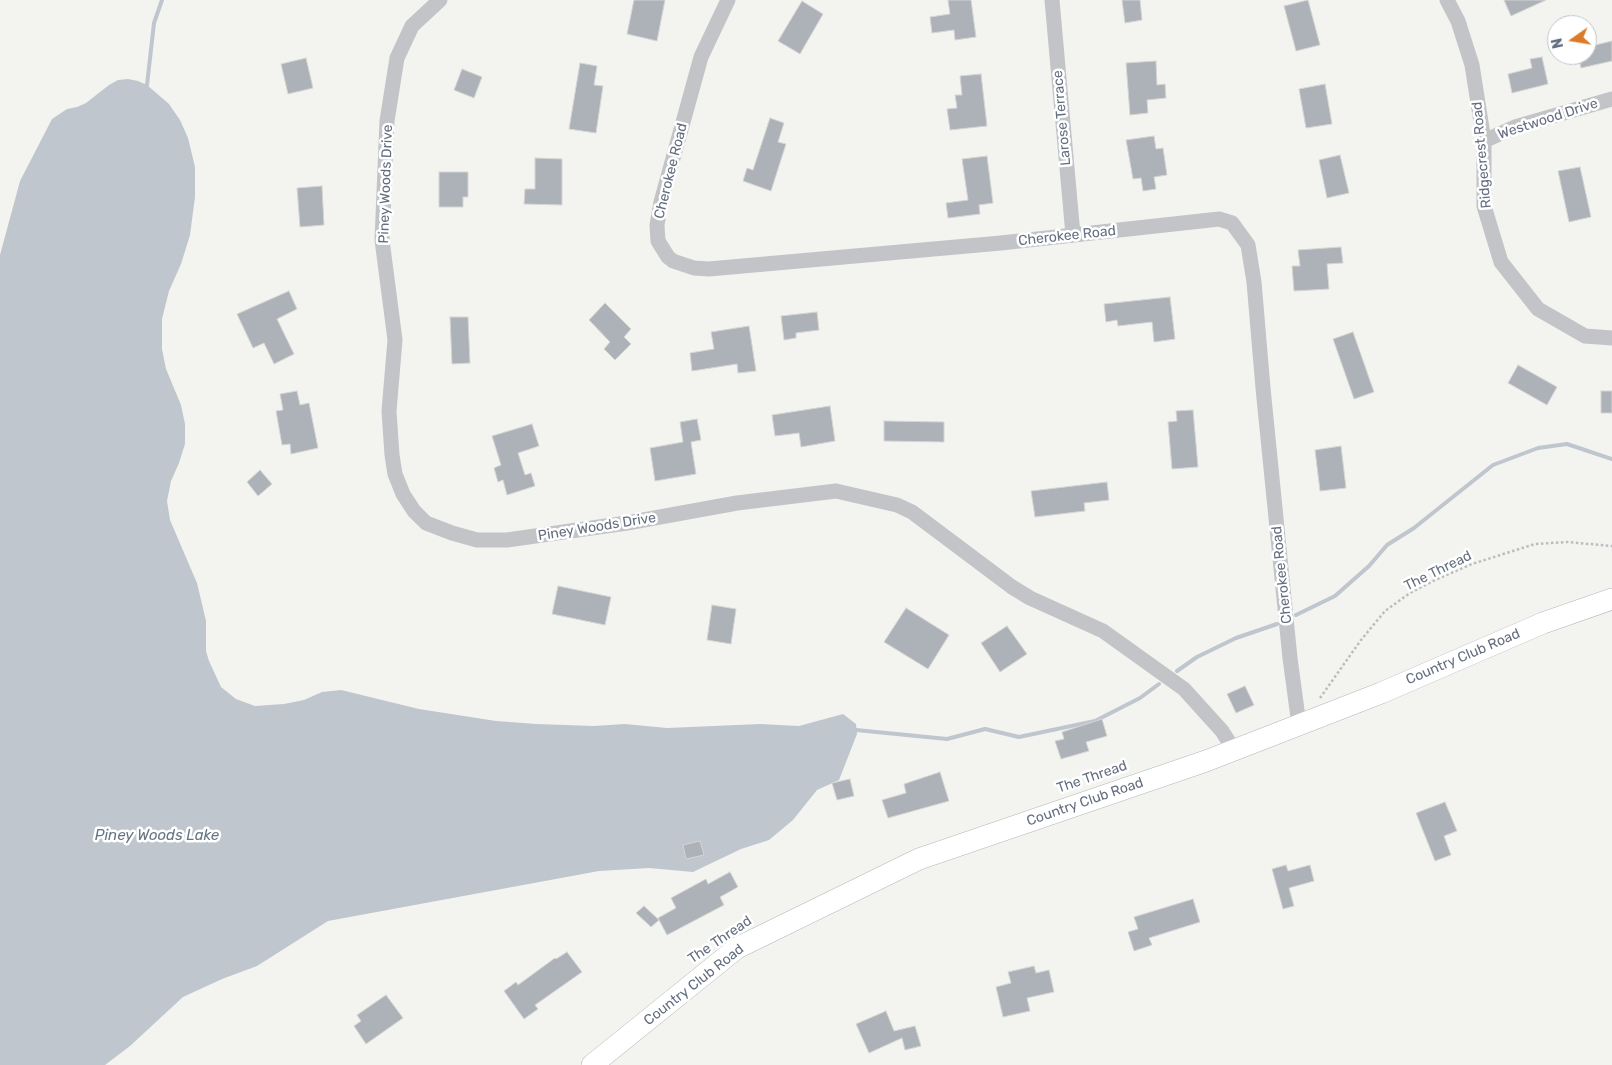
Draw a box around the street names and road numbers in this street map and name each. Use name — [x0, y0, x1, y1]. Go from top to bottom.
street label: Larose Terrace — [1049, 70, 1075, 166]
street label: Westwood Drive — [1496, 95, 1600, 143]
street label: Ridgecrest Road — [1469, 101, 1495, 209]
street label: Cherokee Road — [651, 121, 691, 221]
street label: Piney Woods Drive — [376, 124, 396, 244]
street label: Cherokee Road — [1017, 223, 1117, 249]
street label: Piney Woods Drive — [537, 509, 657, 545]
street label: Cherokee Road — [1269, 525, 1295, 625]
street label: The Thread — [1401, 547, 1475, 595]
street label: Country Club Road — [1403, 625, 1523, 689]
street label: The Thread — [1055, 757, 1129, 797]
street label: Country Club Road — [1024, 774, 1146, 830]
street label: The Thread — [685, 913, 755, 967]
street label: Country Club Road — [641, 941, 747, 1029]

